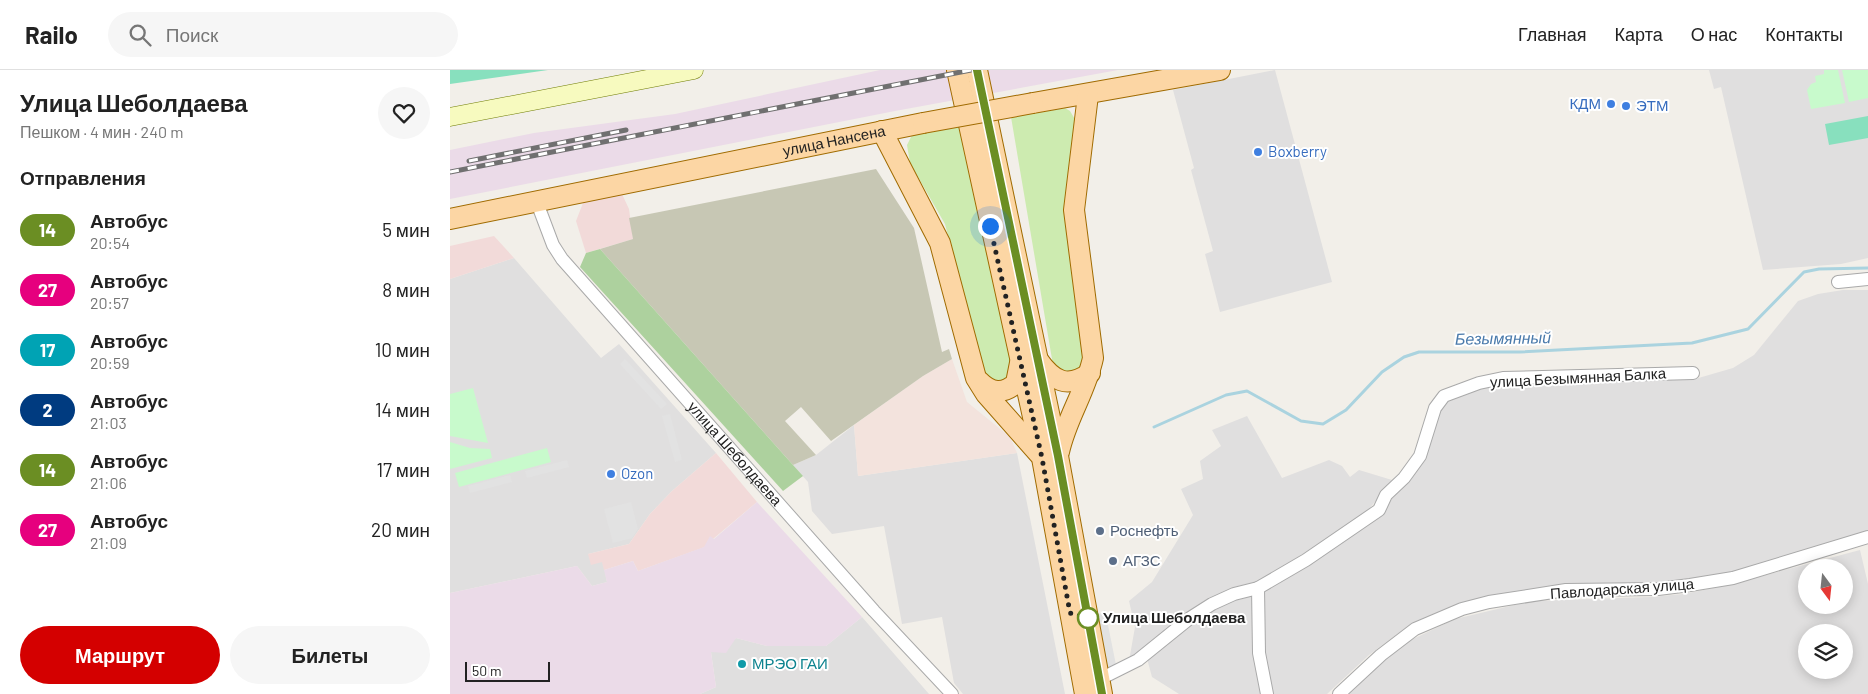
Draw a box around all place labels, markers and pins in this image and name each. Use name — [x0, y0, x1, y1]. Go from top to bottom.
place label: КДМ — [1570, 94, 1601, 112]
place label: ЭТМ — [1636, 96, 1668, 114]
marker: КДМ — [1605, 98, 1617, 110]
marker: ЭТМ — [1620, 100, 1632, 112]
place label: Boxberry — [1268, 142, 1327, 160]
marker: Boxberry — [1252, 146, 1264, 158]
place label: Ozon — [621, 464, 653, 482]
marker: Ozon — [605, 468, 617, 480]
place label: Роснефть — [1110, 521, 1179, 539]
marker: Роснефть — [1094, 525, 1106, 537]
place label: АГЗС — [1123, 551, 1161, 569]
marker: АГЗС — [1107, 555, 1119, 567]
marker: Улица Шеболдаева — [1077, 607, 1099, 629]
place label: Улица Шеболдаева — [1103, 608, 1246, 626]
place label: МРЭО ГАИ — [752, 654, 828, 672]
marker: МРЭО ГАИ — [736, 658, 748, 670]

